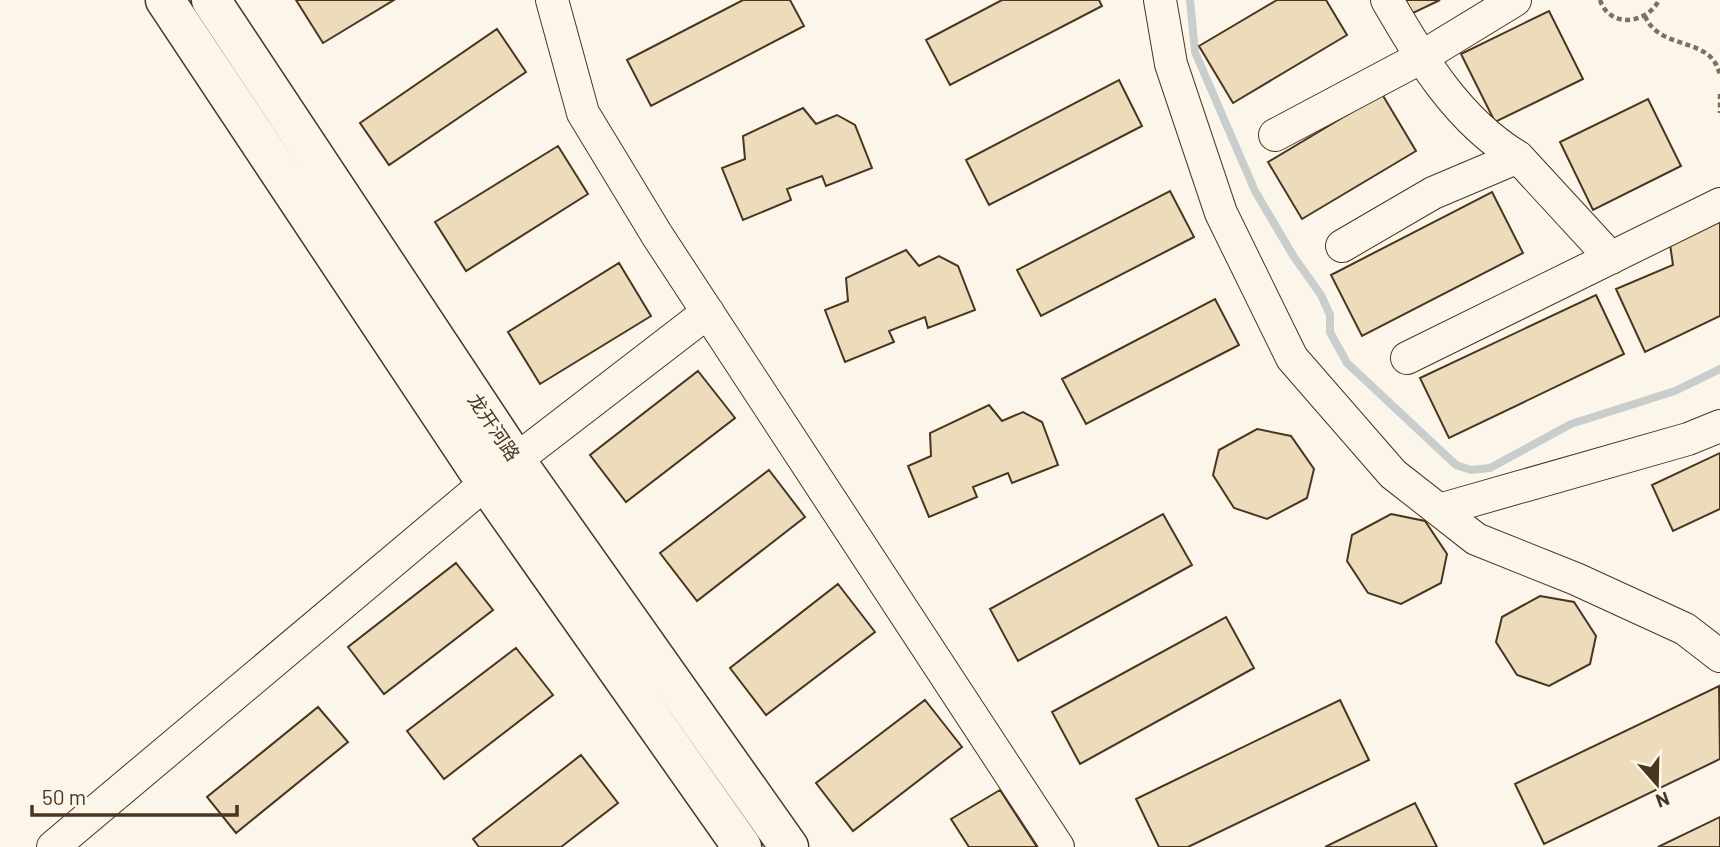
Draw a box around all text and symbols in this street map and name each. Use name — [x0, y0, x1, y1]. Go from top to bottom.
street label: 龙开河路 — [464, 389, 525, 465]
north arrow — [1622, 749, 1692, 819]
scale bar — [32, 774, 236, 818]
text: 50 m — [42, 784, 86, 809]
text: N — [1653, 787, 1673, 813]

